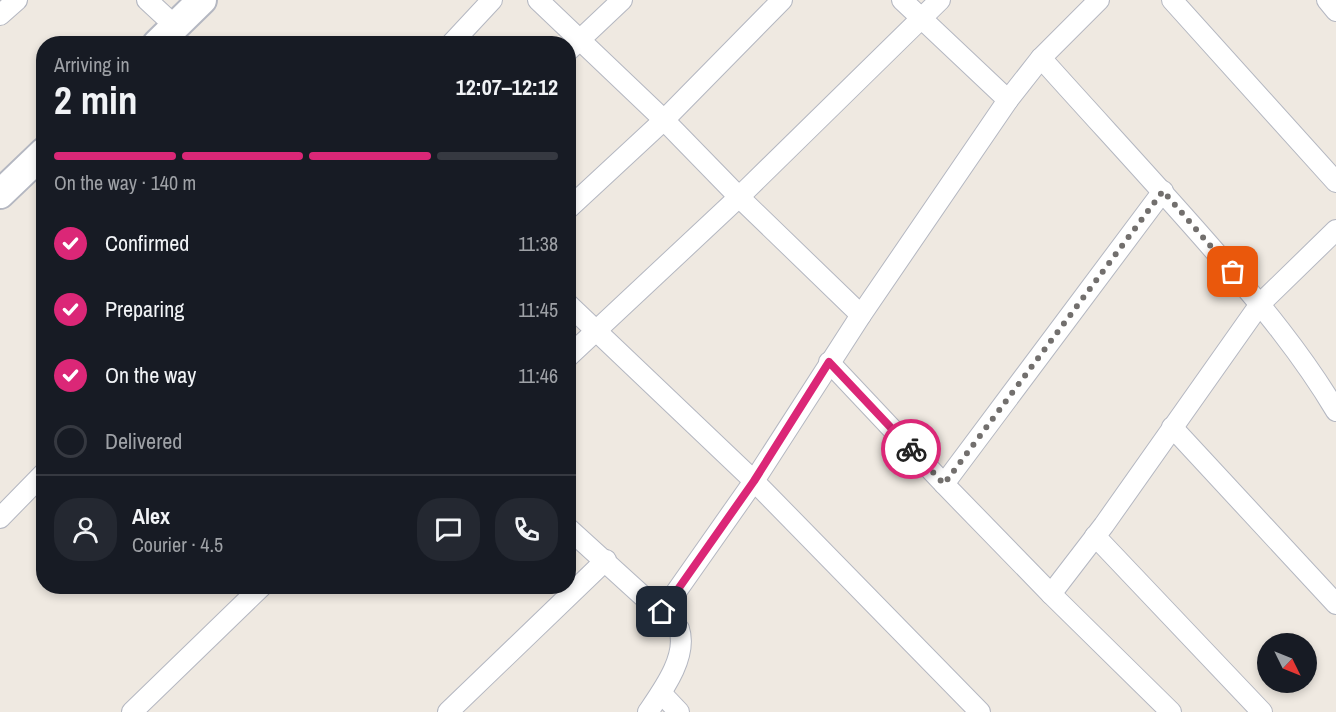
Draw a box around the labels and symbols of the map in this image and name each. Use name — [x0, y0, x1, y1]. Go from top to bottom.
pin — [1207, 246, 1258, 297]
courier — [881, 419, 941, 479]
pin — [636, 586, 687, 637]
north arrow — [1257, 633, 1317, 693]

